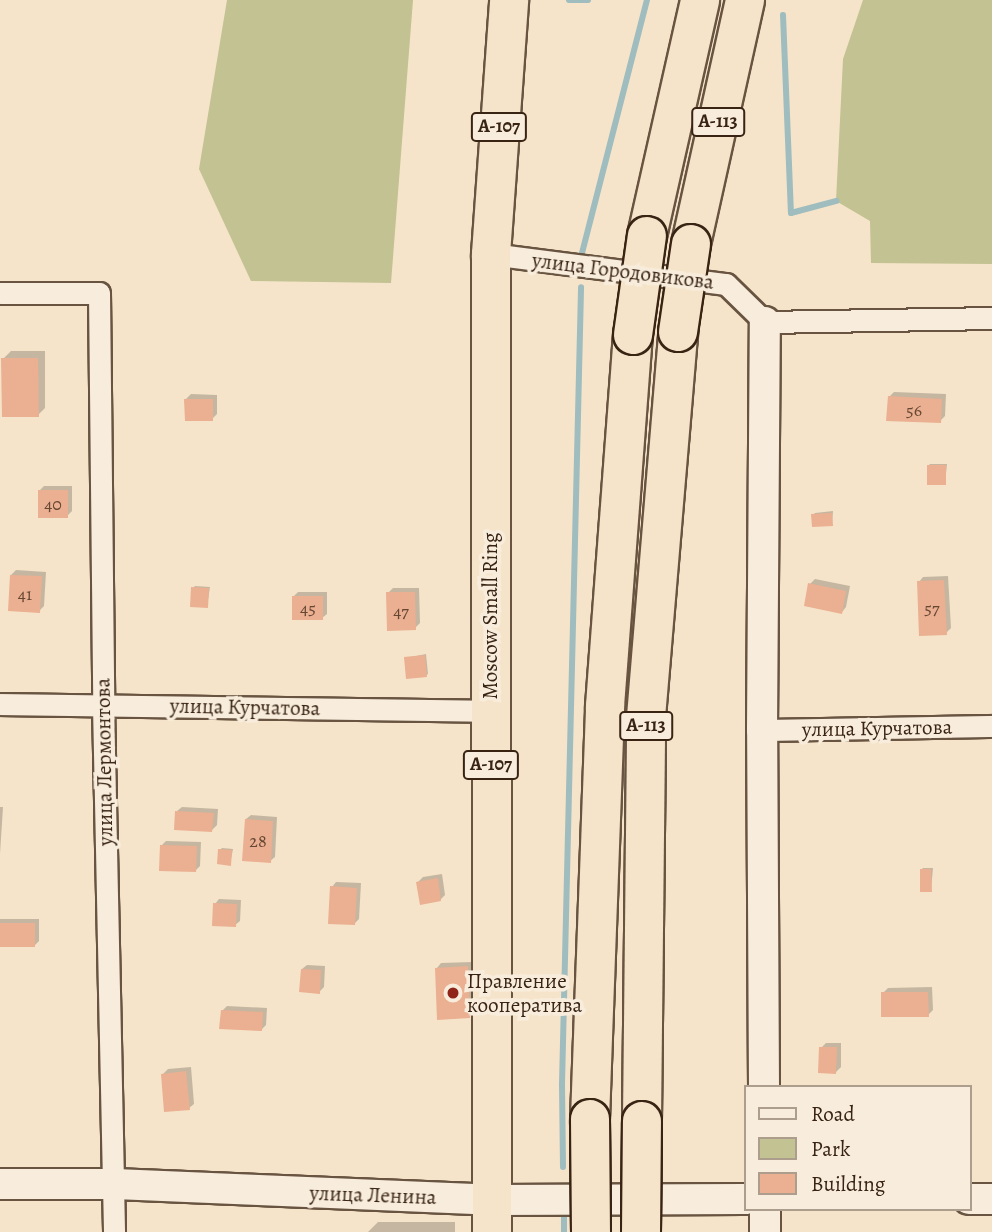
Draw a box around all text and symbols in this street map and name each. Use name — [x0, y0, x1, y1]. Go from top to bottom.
road number: А-113 — [690, 106, 746, 138]
road number: А-107 — [469, 111, 529, 142]
street label: улица Городовикова — [531, 247, 715, 295]
house number: 56 — [906, 399, 922, 421]
house number: 40 — [44, 493, 62, 515]
street label: Moscow Small Ring — [477, 532, 503, 700]
house number: 41 — [18, 583, 32, 605]
house number: 45 — [300, 597, 316, 619]
house number: 57 — [924, 597, 940, 619]
house number: 47 — [393, 600, 409, 622]
street label: улица Лермонтова — [90, 678, 118, 846]
street label: улица Курчатова — [170, 693, 320, 721]
road number: А-113 — [618, 710, 674, 741]
street label: улица Курчатова — [802, 714, 952, 742]
road number: А-107 — [461, 750, 521, 780]
house number: 28 — [249, 830, 267, 852]
place label: Правление кооператива — [467, 968, 582, 1018]
marker: Правление кооператива — [445, 985, 461, 1001]
legend — [744, 1085, 971, 1211]
text: Road — [811, 1100, 855, 1128]
text: Park — [811, 1135, 850, 1163]
text: Building — [811, 1170, 885, 1198]
street label: улица Ленина — [309, 1180, 437, 1210]

